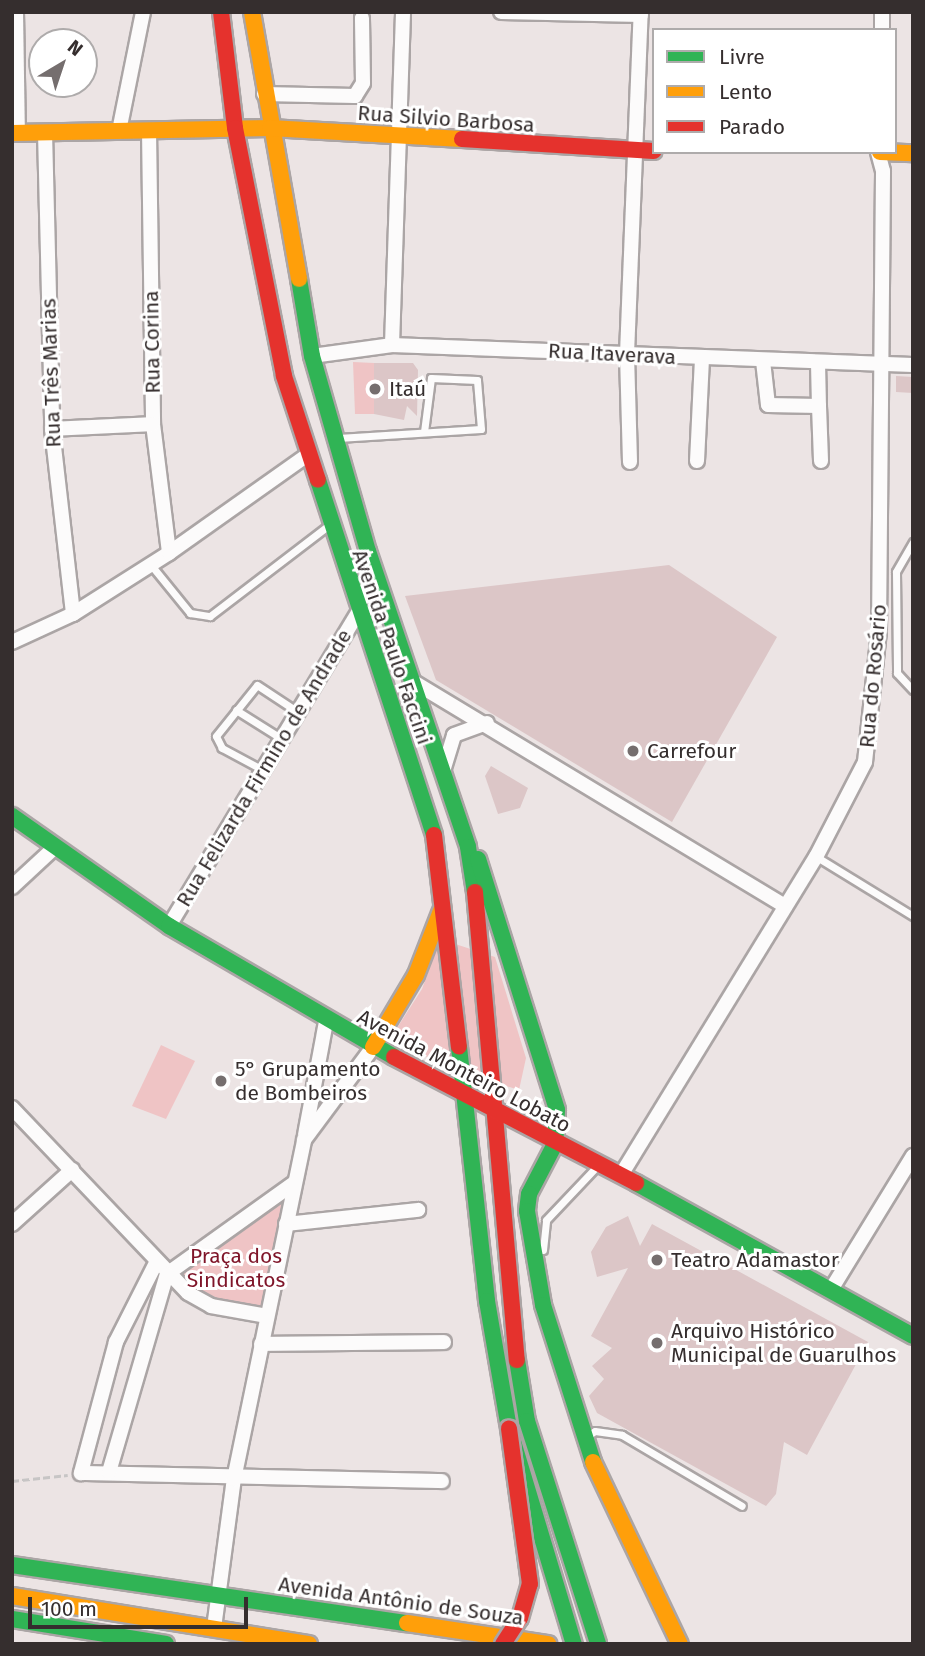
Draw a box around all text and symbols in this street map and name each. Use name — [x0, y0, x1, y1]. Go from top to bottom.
north arrow — [28, 28, 98, 98]
legend — [652, 28, 897, 154]
text: N — [63, 35, 87, 61]
text: Livre — [719, 44, 765, 70]
text: Lento — [719, 79, 772, 105]
street label: Rua Silvio Barbosa — [357, 100, 535, 138]
text: Parado — [719, 114, 785, 140]
street label: Rua Corina — [139, 290, 165, 394]
street label: Rua Três Marias — [36, 298, 66, 448]
street label: Rua Itaverava — [547, 338, 677, 370]
place label: Itaú — [389, 376, 426, 402]
marker: Itaú — [367, 381, 383, 397]
street label: Avenida Paulo Faccini — [347, 546, 437, 748]
street label: Rua do Rosário — [854, 603, 892, 749]
street label: Rua Felizarda Firmino de Andrade — [171, 625, 357, 911]
place label: Carrefour — [647, 738, 736, 764]
marker: Carrefour — [625, 743, 641, 759]
street label: Avenida Monteiro Lobato — [353, 1004, 575, 1138]
place label: 5° Grupamento de Bombeiros — [235, 1056, 380, 1106]
marker: 5° Grupamento de Bombeiros — [213, 1073, 229, 1089]
park label: Praça dos Sindicatos — [187, 1243, 285, 1293]
place label: Teatro Adamastor — [671, 1247, 839, 1273]
marker: Teatro Adamastor — [649, 1252, 665, 1268]
place label: Arquivo Histórico Municipal de Guarulhos — [671, 1318, 896, 1368]
marker: Arquivo Histórico Municipal de Guarulhos — [649, 1335, 665, 1351]
street label: Avenida Antônio de Souza — [277, 1571, 525, 1631]
scale bar — [32, 1582, 252, 1626]
text: 100 m — [41, 1596, 97, 1622]

